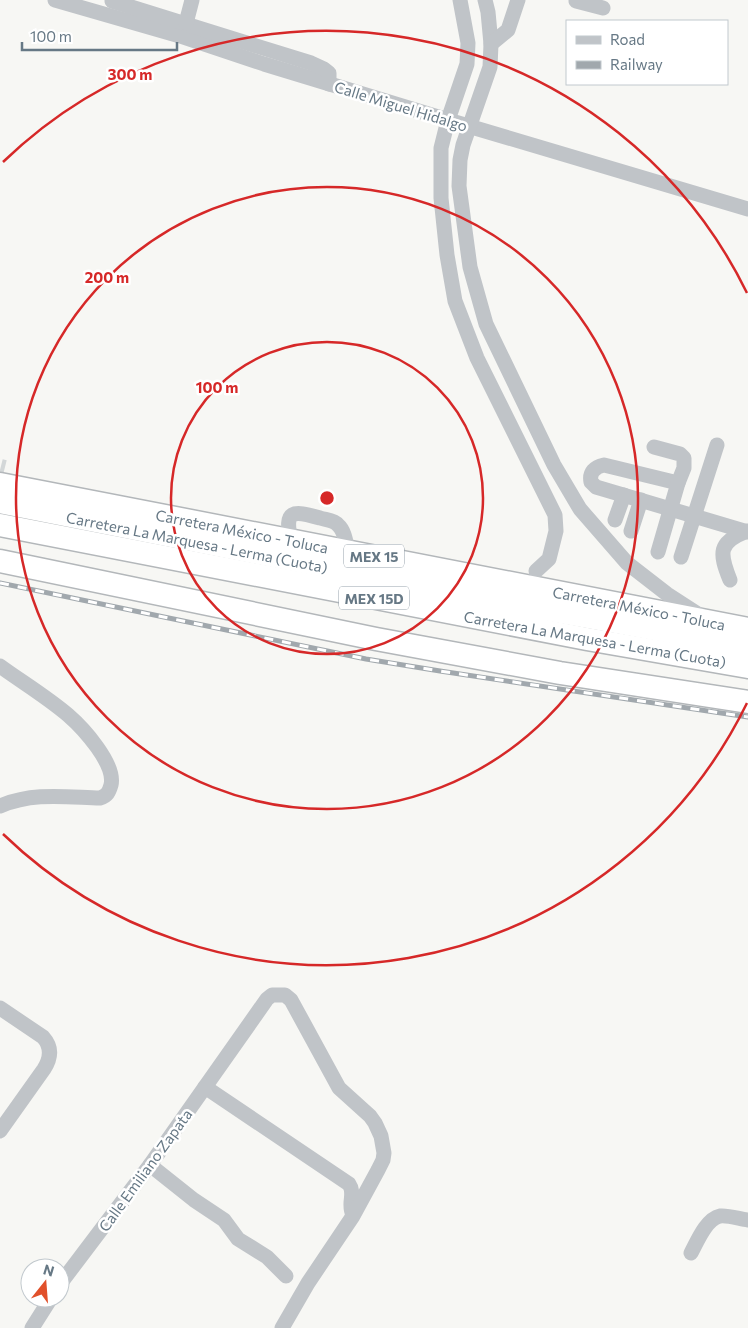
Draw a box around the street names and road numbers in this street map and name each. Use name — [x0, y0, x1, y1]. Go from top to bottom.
street label: Calle Miguel Hidalgo — [332, 77, 470, 135]
street label: Carretera México - Toluca — [154, 505, 330, 557]
street label: Carretera La Marquesa - Lerma (Cuota) — [65, 508, 329, 576]
road number: MEX 15 — [344, 544, 404, 568]
street label: Carretera México - Toluca — [551, 582, 727, 634]
road number: MEX 15D — [339, 586, 409, 610]
street label: Carretera La Marquesa - Lerma (Cuota) — [463, 607, 727, 671]
street label: Calle Emiliano Zapata — [95, 1105, 195, 1235]

